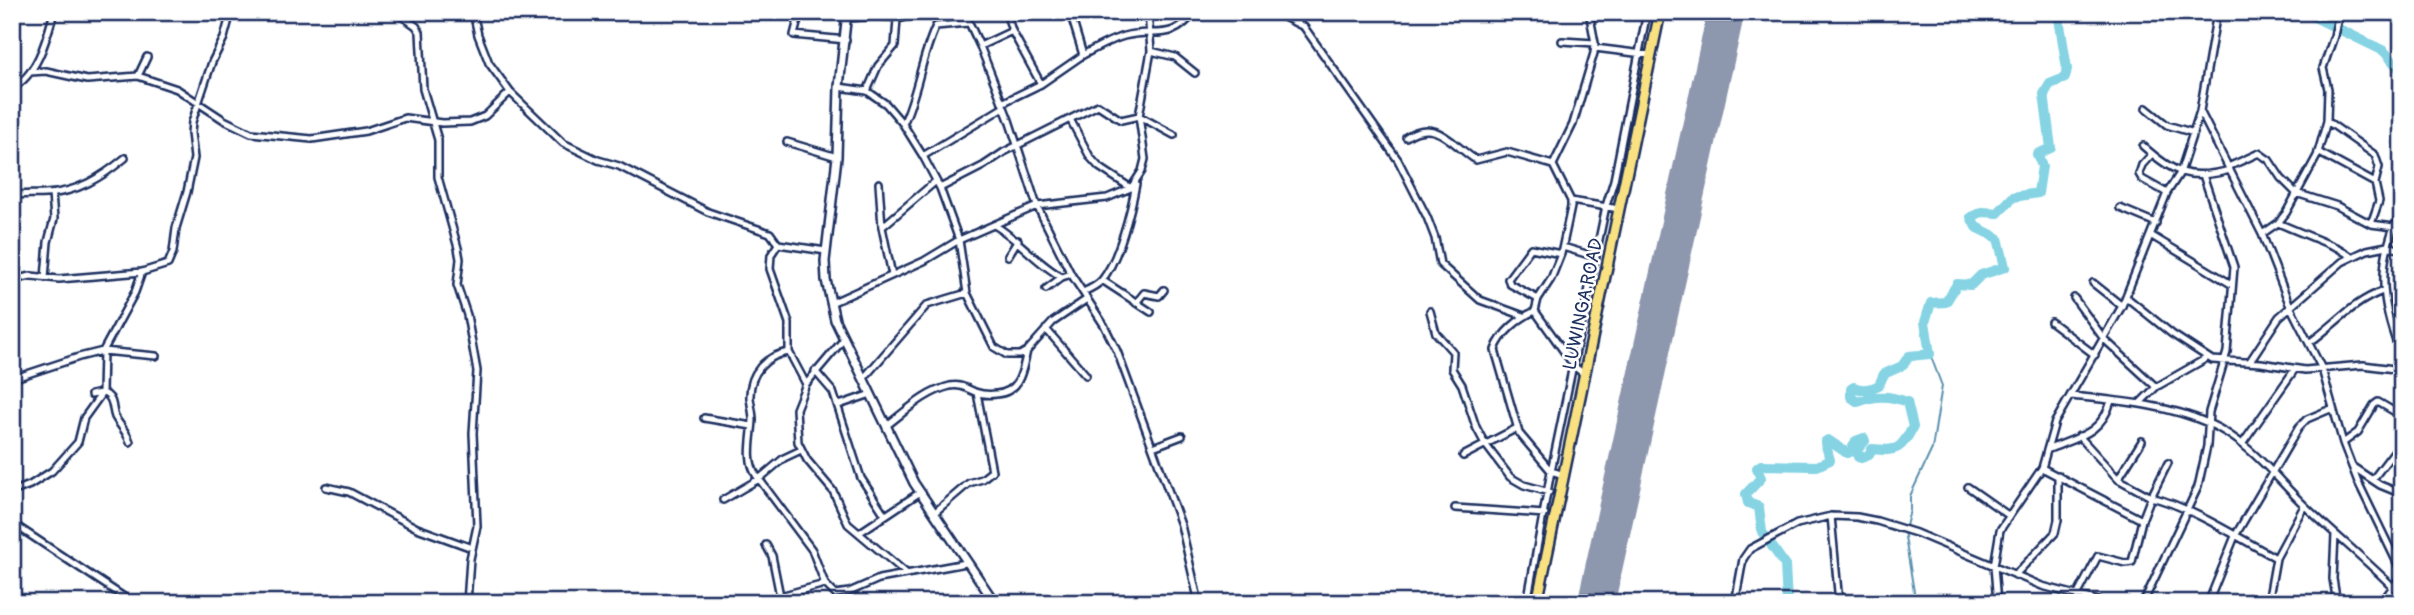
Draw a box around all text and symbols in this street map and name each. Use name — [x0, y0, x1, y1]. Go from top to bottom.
street label: LUWINGA ROAD — [1557, 236, 1609, 372]

